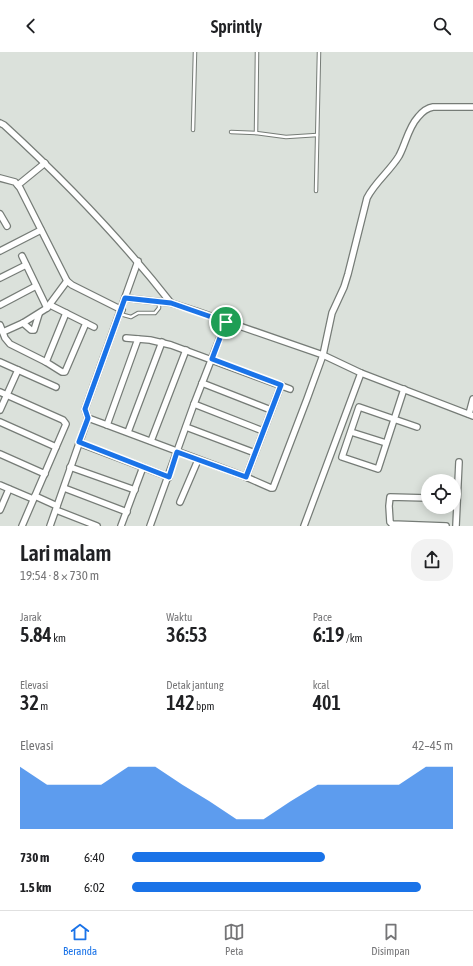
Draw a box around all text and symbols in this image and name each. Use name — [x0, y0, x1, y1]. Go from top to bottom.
icon: back — [20, 15, 42, 37]
icon: search — [431, 15, 453, 37]
text: Sprintly — [211, 16, 262, 37]
pin — [209, 305, 243, 339]
icon: arrive — [215, 311, 237, 333]
map controls — [421, 474, 461, 514]
button: locate — [421, 474, 461, 514]
button: share — [411, 539, 453, 581]
text: Lari malam — [20, 540, 111, 566]
text: 19:54 · 8 × 730 m — [20, 568, 99, 583]
text: Jarak — [20, 611, 42, 623]
text: Waktu — [166, 611, 192, 623]
text: Pace — [313, 611, 332, 623]
text: 5.84 — [20, 623, 52, 646]
text: 36:53 — [166, 623, 208, 646]
text: 6:19 — [313, 623, 344, 646]
text: km — [52, 632, 66, 644]
text: /km — [344, 632, 362, 644]
text: Elevasi — [20, 679, 48, 691]
text: Detak jantung — [166, 679, 224, 691]
text: kcal — [313, 679, 329, 691]
text: 32 — [20, 691, 39, 714]
text: 142 — [166, 691, 195, 714]
text: 401 — [313, 691, 341, 714]
text: m — [39, 700, 48, 712]
text: bpm — [195, 700, 214, 712]
text: Elevasi — [20, 738, 53, 753]
text: 42–45 m — [412, 738, 453, 753]
text: 730 m — [20, 850, 49, 865]
text: 6:40 — [84, 850, 105, 865]
text: 1.5 km — [20, 880, 51, 895]
text: 6:02 — [84, 880, 105, 895]
tab: Beranda — [63, 921, 97, 957]
tab: Peta — [223, 921, 245, 957]
tab: Disimpan — [371, 921, 410, 957]

